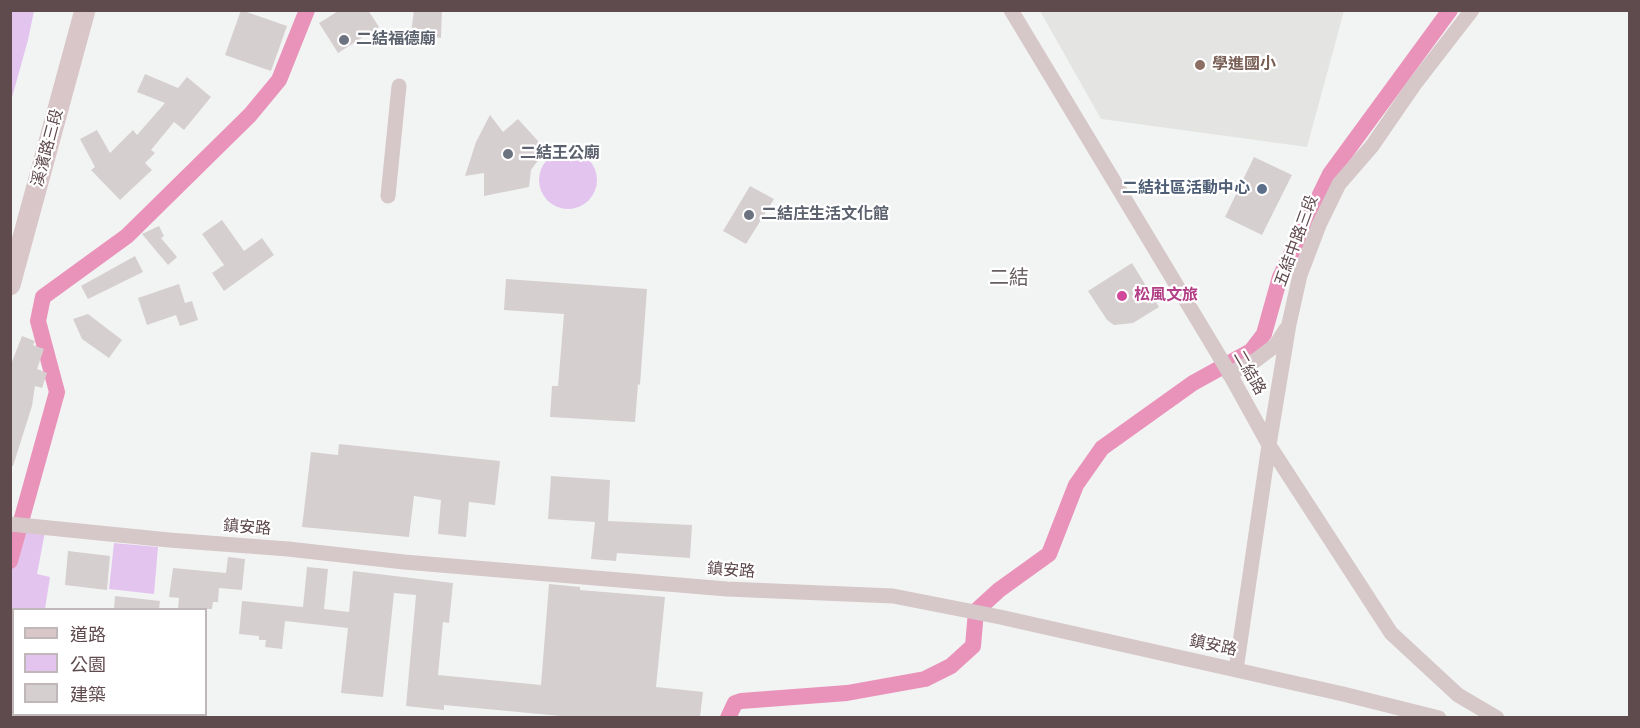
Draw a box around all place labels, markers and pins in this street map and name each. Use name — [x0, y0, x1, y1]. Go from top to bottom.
place label: 二結福德廟 — [356, 30, 436, 50]
marker: 二結福德廟 — [337, 33, 351, 47]
place label: 學進國小 — [1212, 55, 1276, 75]
marker: 學進國小 — [1193, 58, 1207, 72]
place label: 二結王公廟 — [520, 144, 600, 164]
marker: 二結王公廟 — [501, 147, 515, 161]
place label: 二結社區活動中心 — [1122, 179, 1250, 199]
marker: 二結社區活動中心 — [1255, 182, 1269, 196]
place label: 二結庄生活文化館 — [761, 205, 889, 225]
marker: 二結庄生活文化館 — [742, 208, 756, 222]
place label: 松風文旅 — [1134, 286, 1198, 306]
marker: 松風文旅 — [1115, 289, 1129, 303]

